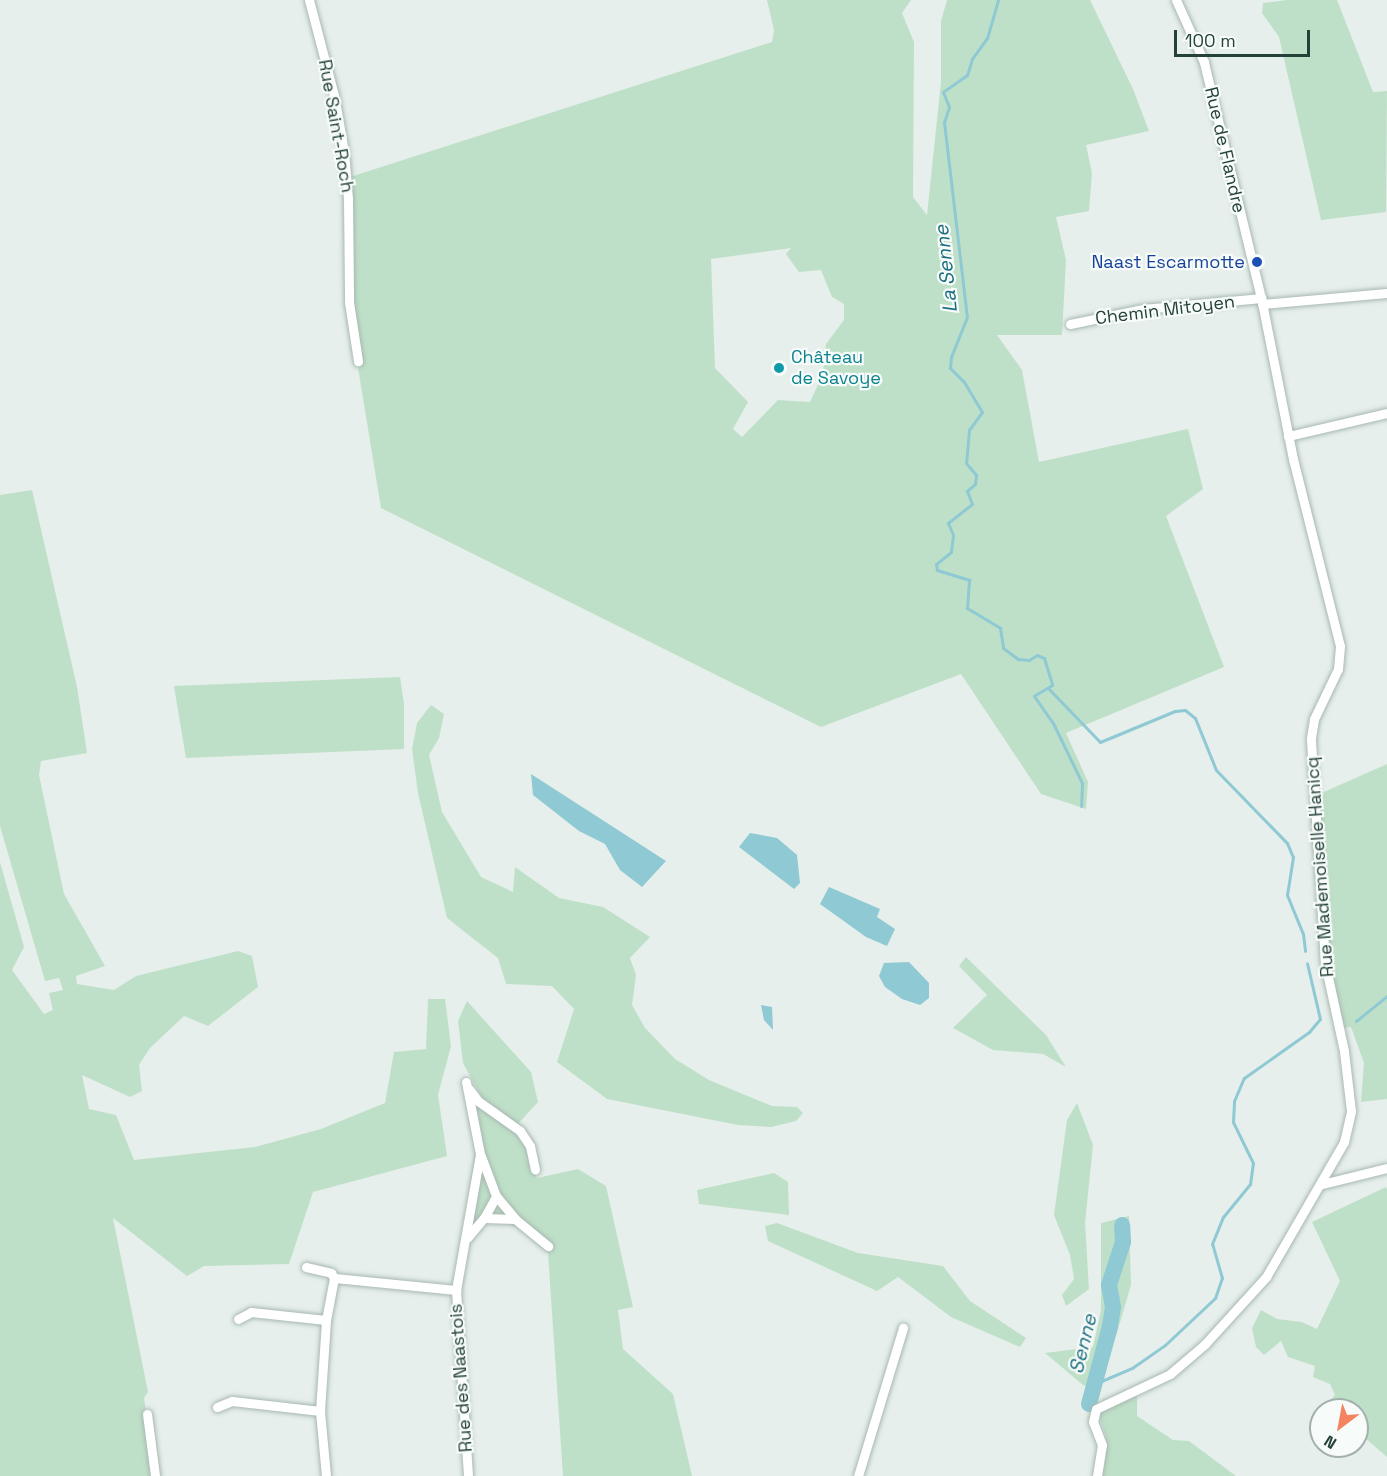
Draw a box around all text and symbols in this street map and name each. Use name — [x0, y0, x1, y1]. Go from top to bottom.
scale bar — [1177, 18, 1314, 56]
text: 100 m — [1185, 29, 1236, 52]
street label: Rue Saint-Roch — [314, 58, 358, 194]
street label: Rue de Flandre — [1200, 85, 1250, 215]
water label: La Senne — [929, 224, 963, 314]
place label: Naast Escarmotte — [1091, 251, 1245, 273]
marker: Naast Escarmotte — [1250, 255, 1264, 269]
street label: Chemin Mitoyen — [1094, 291, 1236, 329]
place label: Château de Savoye — [791, 347, 881, 389]
marker: Château de Savoye — [772, 361, 786, 375]
street label: Rue Mademoiselle Hanicq — [1302, 756, 1338, 978]
street label: Rue des Naastois — [445, 1303, 477, 1453]
water label: Senne — [1064, 1312, 1102, 1376]
north arrow — [1309, 1398, 1369, 1458]
text: N — [1320, 1430, 1340, 1454]

